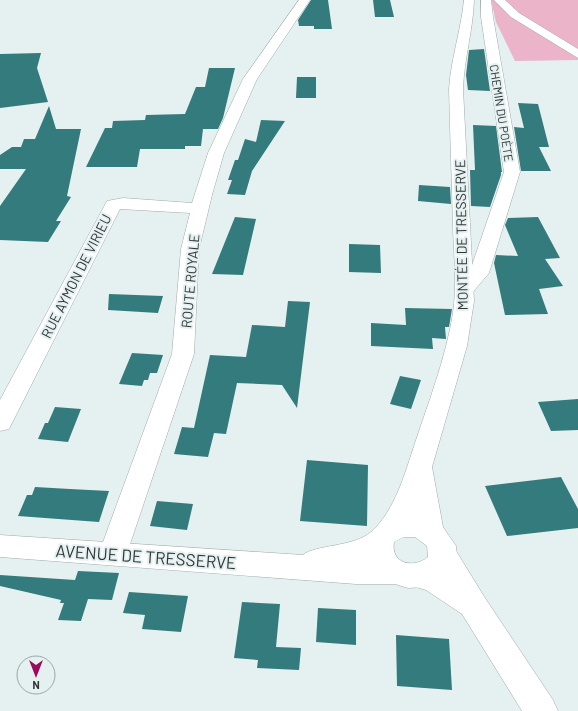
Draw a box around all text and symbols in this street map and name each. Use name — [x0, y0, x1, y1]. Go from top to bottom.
street label: CHEMIN DU POÈTE — [487, 63, 517, 163]
street label: MONTÉE DE TRESSERVE — [451, 160, 471, 310]
street label: RUE AYMON DE VIRIEU — [37, 211, 115, 341]
street label: ROUTE ROYALE — [177, 233, 203, 329]
street label: AVENUE DE TRESSERVE — [55, 540, 237, 572]
north arrow — [16, 655, 56, 695]
text: N — [32, 679, 40, 692]

